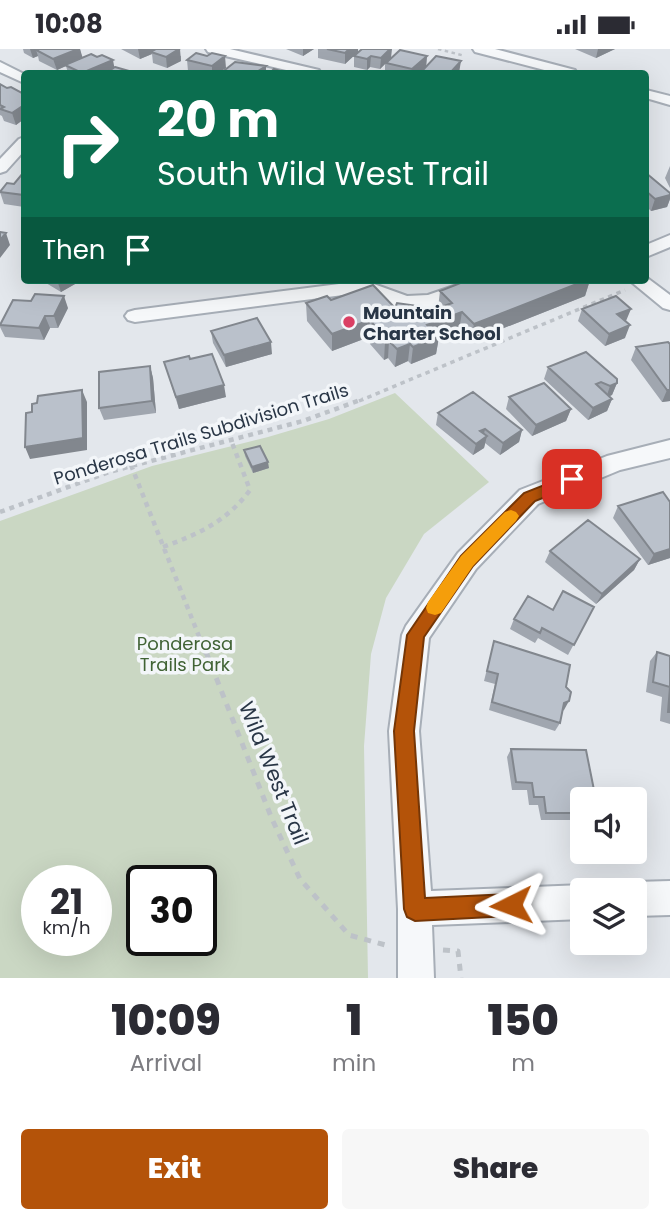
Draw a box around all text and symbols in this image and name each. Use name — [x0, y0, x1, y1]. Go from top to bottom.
text: 10:08 — [35, 6, 103, 42]
text: 20 m — [157, 86, 279, 154]
icon: right — [42, 98, 133, 189]
text: South Wild West Trail — [157, 151, 489, 196]
icon: arrive — [119, 231, 157, 269]
text: Then — [42, 232, 105, 268]
place label: Mountain Charter School — [363, 300, 501, 346]
marker: Mountain Charter School — [341, 314, 357, 330]
street label: Ponderosa Trails Subdivision Trails — [51, 377, 351, 491]
pin — [542, 449, 602, 509]
icon: arrive — [553, 460, 591, 498]
park label: Ponderosa Trails Park — [137, 631, 233, 677]
street label: Wild West Trail — [232, 697, 316, 849]
map controls — [570, 787, 647, 955]
button: sound — [570, 787, 647, 864]
speed limit sign: 30 — [126, 865, 217, 956]
position arrow — [474, 868, 548, 942]
text: 21 — [50, 877, 83, 926]
button: layers — [570, 878, 647, 955]
text: km/h — [43, 915, 90, 940]
text: 10:09 — [111, 991, 221, 1050]
text: 1 — [346, 991, 362, 1050]
text: 150 — [487, 991, 559, 1050]
text: Arrival — [130, 1047, 202, 1079]
text: min — [332, 1047, 376, 1079]
text: m — [511, 1047, 535, 1079]
button: Exit — [21, 1129, 328, 1209]
button: Share — [342, 1129, 649, 1209]

